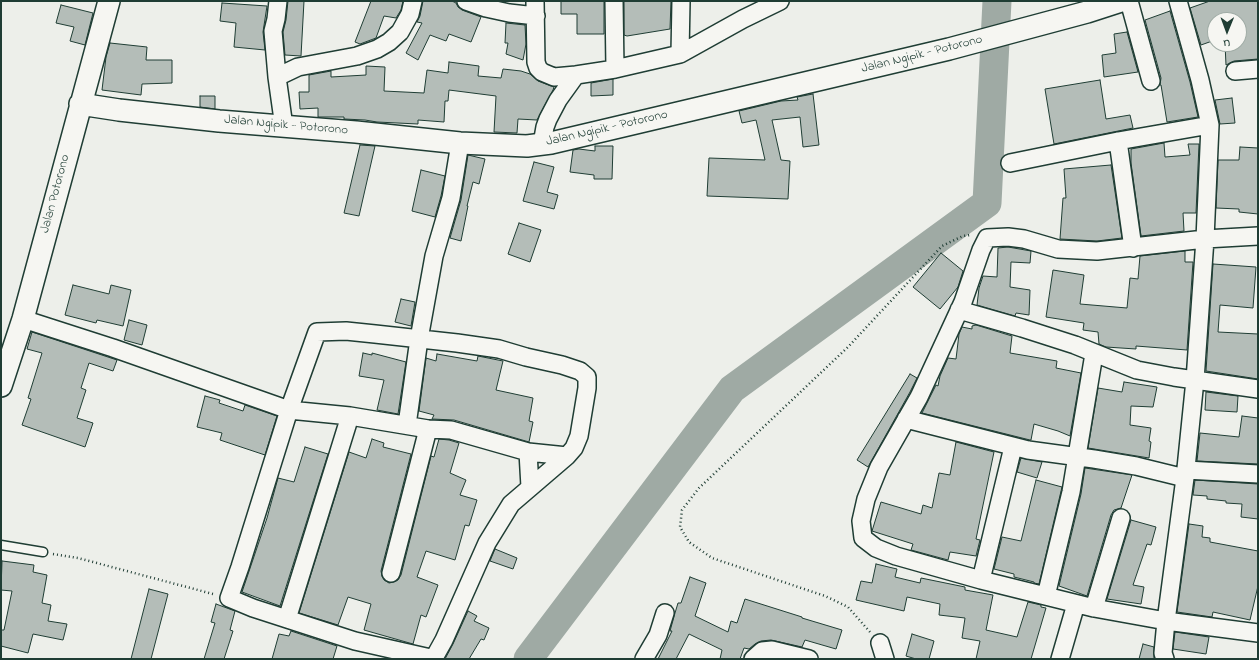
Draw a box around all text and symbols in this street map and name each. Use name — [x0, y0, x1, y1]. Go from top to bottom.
north arrow — [1207, 12, 1247, 52]
street label: Jalan Ngipik - Potorono — [860, 32, 984, 78]
text: U — [1223, 35, 1230, 51]
street label: Jalan Ngipik - Potorono — [545, 107, 669, 151]
street label: Jalan Ngipik - Potorono — [223, 113, 349, 139]
street label: Jalan Potorono — [38, 153, 74, 235]

